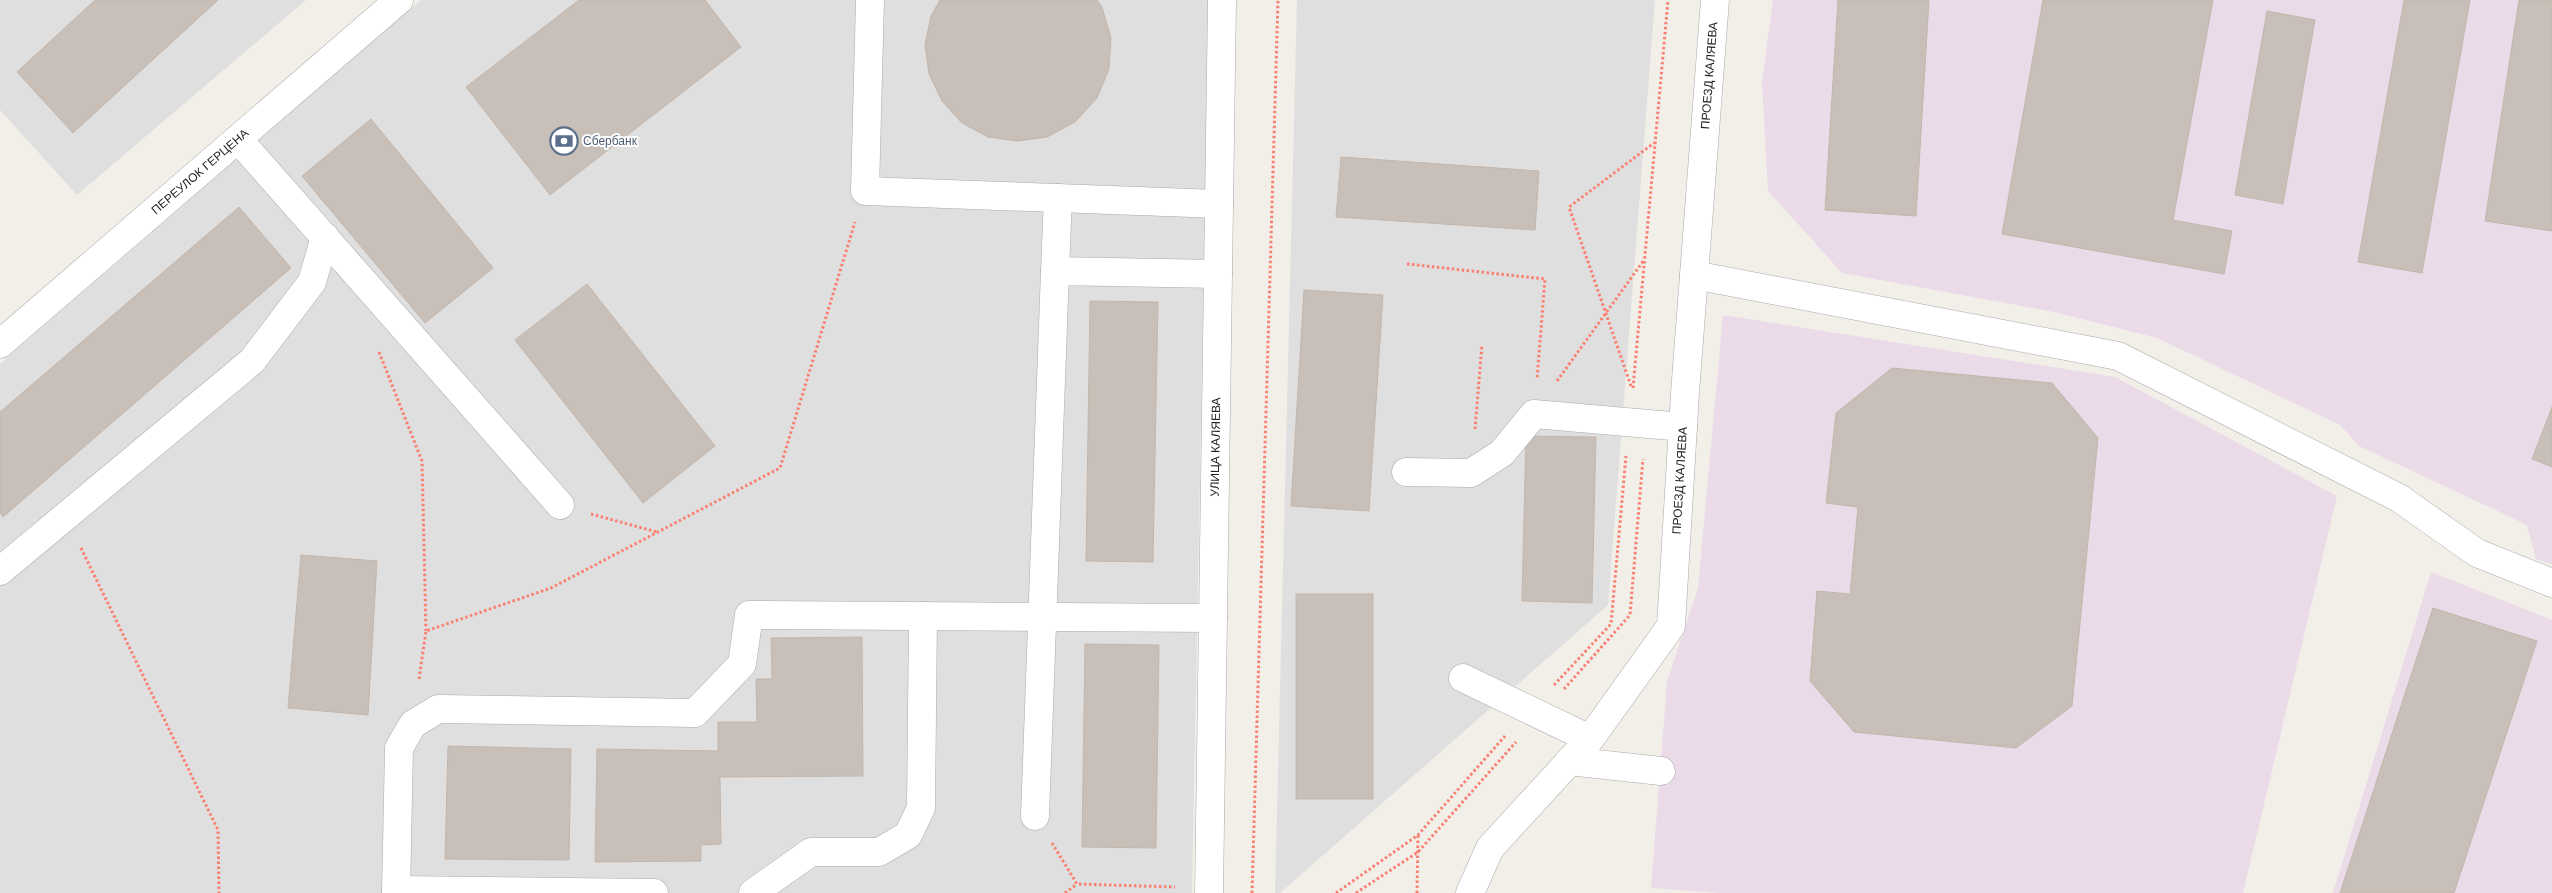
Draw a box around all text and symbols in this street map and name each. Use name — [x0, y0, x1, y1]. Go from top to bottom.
street label: ПРОЕЗД КАЛЯЕВА — [1697, 21, 1721, 130]
street label: ПЕРЕУЛОК ГЕРЦЕНА — [148, 125, 252, 218]
bank icon: Сбербанк — [549, 126, 579, 156]
place label: Сбербанк — [583, 133, 638, 149]
street label: УЛИЦА КАЛЯЕВА — [1207, 397, 1224, 497]
street label: ПРОЕЗД КАЛЯЕВА — [1669, 426, 1691, 535]

